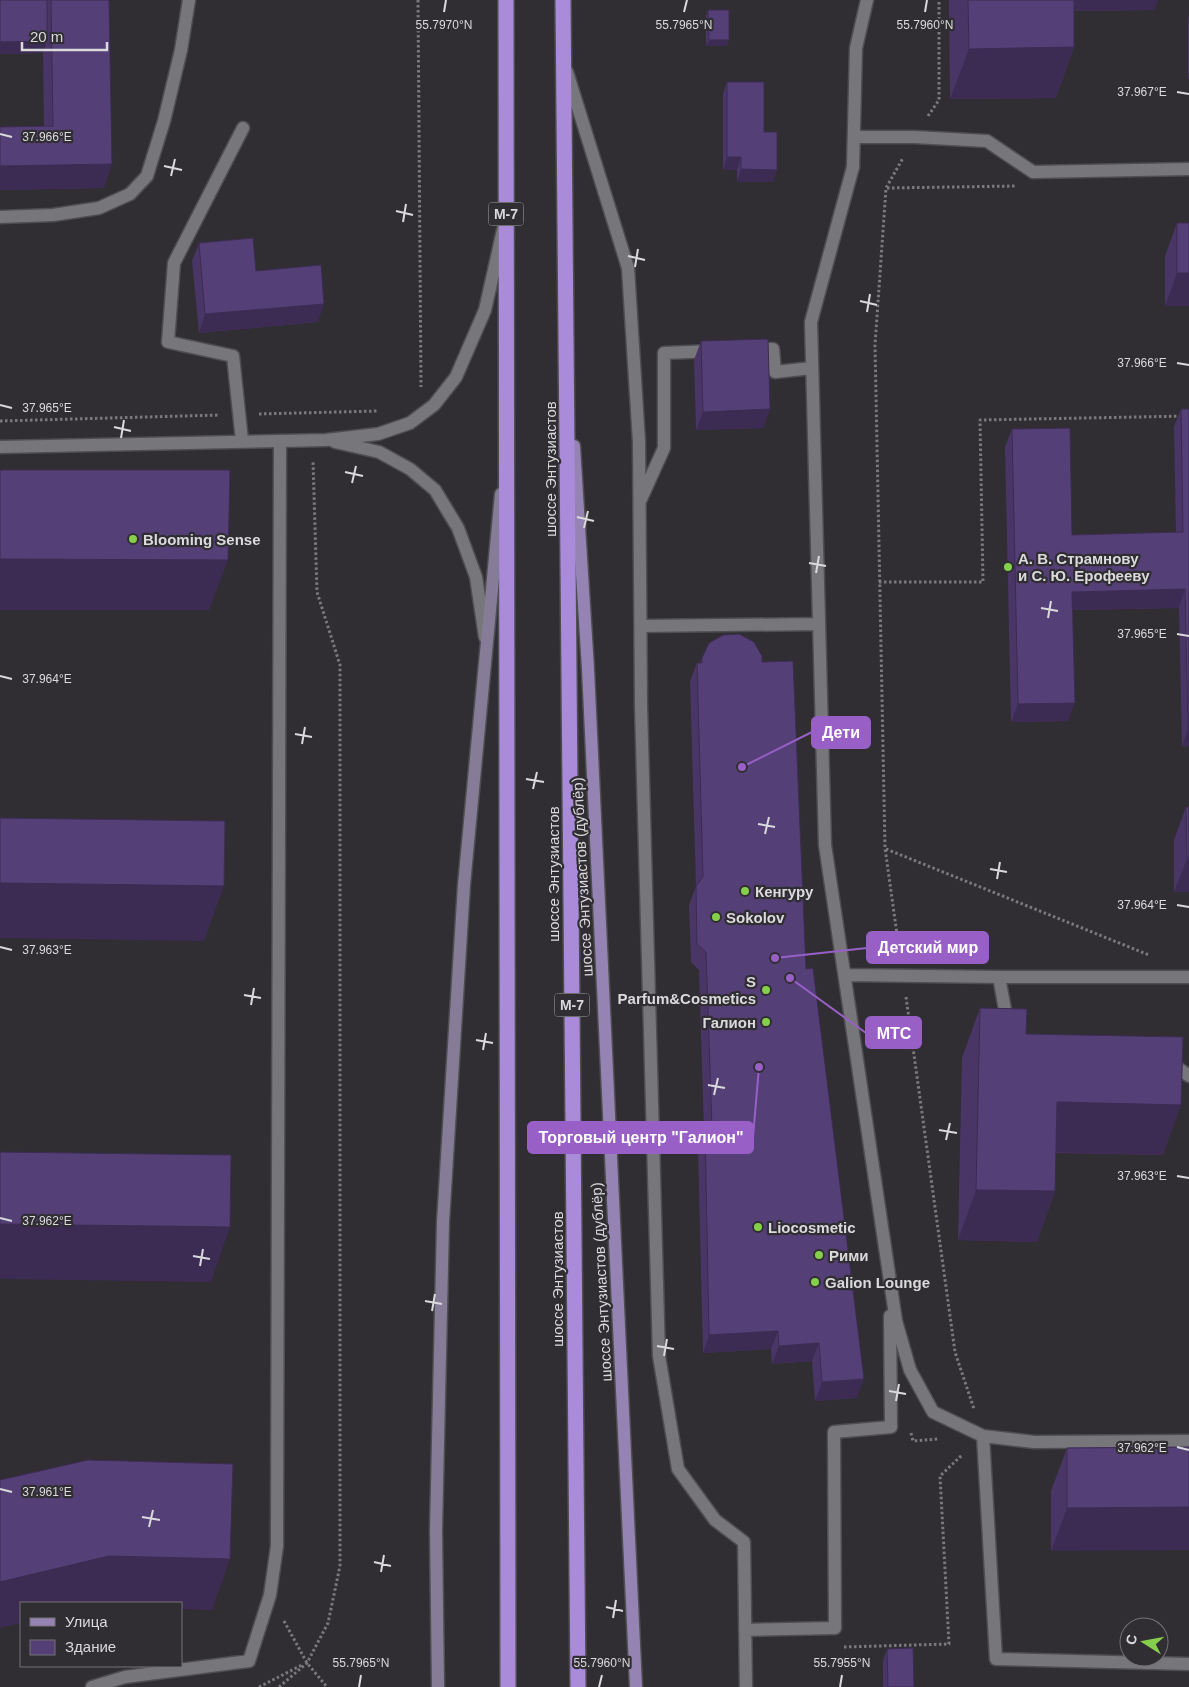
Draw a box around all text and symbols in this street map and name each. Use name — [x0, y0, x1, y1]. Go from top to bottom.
text: 55.7970°N — [416, 18, 472, 32]
text: 55.7965°N — [656, 18, 712, 32]
text: 55.7960°N — [897, 18, 953, 32]
scale bar — [22, 20, 108, 52]
text: 20 m — [30, 28, 63, 45]
text: 37.967°E — [1117, 85, 1167, 99]
text: 37.966°E — [22, 130, 72, 144]
road number: М-7 — [488, 202, 524, 225]
text: 37.966°E — [1117, 356, 1167, 370]
text: 37.965°E — [22, 401, 72, 415]
street label: шоссе Энтузиастов — [542, 401, 559, 537]
place label: Blooming Sense — [143, 531, 261, 548]
marker: Blooming Sense — [127, 533, 139, 545]
place label: А. В. Страмнову и С. Ю. Ерофееву — [1018, 550, 1150, 584]
marker: А. В. Страмнову и С. Ю. Ерофееву — [1002, 561, 1014, 573]
text: 37.965°E — [1117, 627, 1167, 641]
text: 37.964°E — [22, 672, 72, 686]
callout: Дети — [812, 717, 870, 748]
text: Дети — [822, 724, 860, 741]
street label: шоссе Энтузиастов (дублёр) — [568, 777, 596, 977]
street label: шоссе Энтузиастов — [545, 806, 562, 942]
place label: Кенгуру — [755, 883, 814, 900]
marker: Кенгуру — [739, 885, 751, 897]
text: 37.964°E — [1117, 898, 1167, 912]
place label: Sokolov — [726, 909, 785, 926]
marker: Sokolov — [710, 911, 722, 923]
callout: Детский мир — [867, 932, 988, 963]
text: Детский мир — [878, 939, 978, 956]
text: 37.963°E — [22, 943, 72, 957]
place label: S Parfum&Cosmetics — [618, 973, 756, 1007]
marker: S Parfum&Cosmetics — [760, 984, 772, 996]
road number: М-7 — [554, 994, 590, 1016]
place label: Галион — [702, 1014, 756, 1031]
marker: Галион — [760, 1016, 772, 1028]
callout: МТС — [866, 1017, 921, 1048]
text: МТС — [877, 1025, 912, 1042]
callout: Торговый центр "Галион" — [528, 1122, 753, 1153]
text: Торговый центр "Галион" — [538, 1129, 744, 1146]
text: 37.963°E — [1117, 1169, 1167, 1183]
street label: шоссе Энтузиастов (дублёр) — [587, 1182, 615, 1382]
street label: шоссе Энтузиастов — [549, 1211, 566, 1347]
text: 37.962°E — [22, 1214, 72, 1228]
place label: Liocosmetic — [768, 1219, 856, 1236]
marker: Liocosmetic — [752, 1221, 764, 1233]
place label: Рими — [829, 1247, 869, 1264]
marker: Рими — [813, 1249, 825, 1261]
place label: Galion Lounge — [825, 1274, 930, 1291]
marker: Galion Lounge — [809, 1276, 821, 1288]
text: 37.962°E — [1117, 1441, 1167, 1455]
text: 37.961°E — [22, 1485, 72, 1499]
legend — [20, 1602, 182, 1667]
text: Улица — [65, 1613, 108, 1630]
north arrow — [1119, 1617, 1169, 1667]
text: С — [1122, 1633, 1140, 1646]
text: Здание — [65, 1638, 116, 1655]
text: 55.7965°N — [333, 1656, 389, 1670]
text: 55.7960°N — [574, 1656, 630, 1670]
text: 55.7955°N — [814, 1656, 870, 1670]

